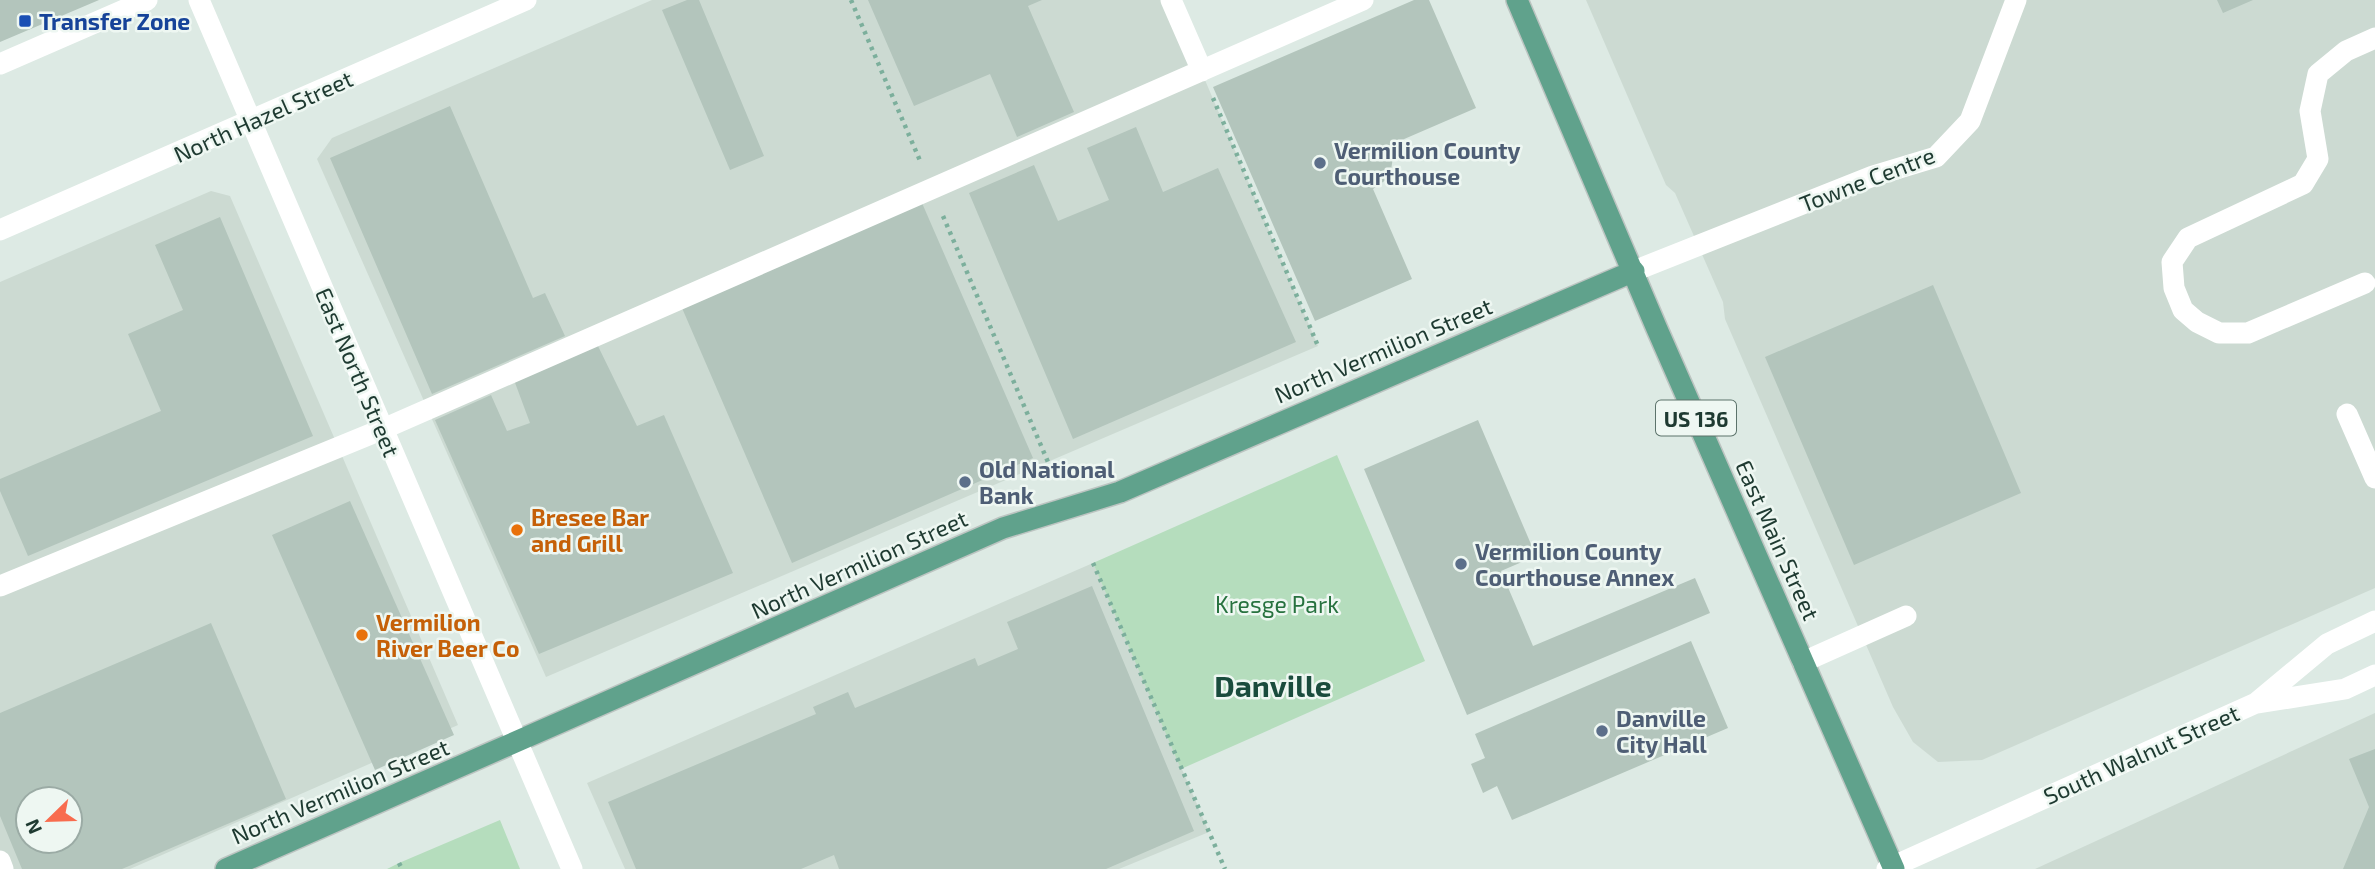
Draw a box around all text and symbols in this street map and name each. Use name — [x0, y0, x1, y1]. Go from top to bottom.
place label: Transfer Zone — [39, 7, 190, 35]
marker: Transfer Zone — [17, 13, 33, 29]
street label: North Hazel Street — [169, 64, 357, 168]
place label: Vermilion County Courthouse — [1334, 136, 1521, 190]
street label: Towne Centre — [1795, 140, 1939, 218]
marker: Vermilion County Courthouse — [1312, 155, 1328, 171]
street label: East North Street — [310, 283, 406, 461]
street label: North Vermilion Street — [1270, 291, 1496, 409]
road number: US 136 — [1656, 400, 1736, 436]
place label: Old National Bank — [979, 455, 1115, 509]
street label: East Main Street — [1730, 456, 1826, 624]
marker: Old National Bank — [957, 474, 973, 490]
place label: Bresee Bar and Grill — [531, 503, 649, 557]
street label: North Vermilion Street — [747, 504, 972, 624]
marker: Bresee Bar and Grill — [509, 522, 525, 538]
place label: Vermilion County Courthouse Annex — [1475, 537, 1674, 591]
marker: Vermilion County Courthouse Annex — [1453, 556, 1469, 572]
park label: Kresge Park — [1215, 590, 1339, 618]
place label: Vermilion River Beer Co — [376, 608, 519, 662]
marker: Vermilion River Beer Co — [354, 627, 370, 643]
district label: Danville — [1214, 667, 1332, 703]
street label: South Walnut Street — [2039, 698, 2243, 810]
place label: Danville City Hall — [1616, 704, 1707, 758]
marker: Danville City Hall — [1594, 723, 1610, 739]
street label: North Vermilion Street — [227, 732, 453, 850]
north arrow — [14, 785, 84, 855]
text: N — [20, 816, 46, 838]

